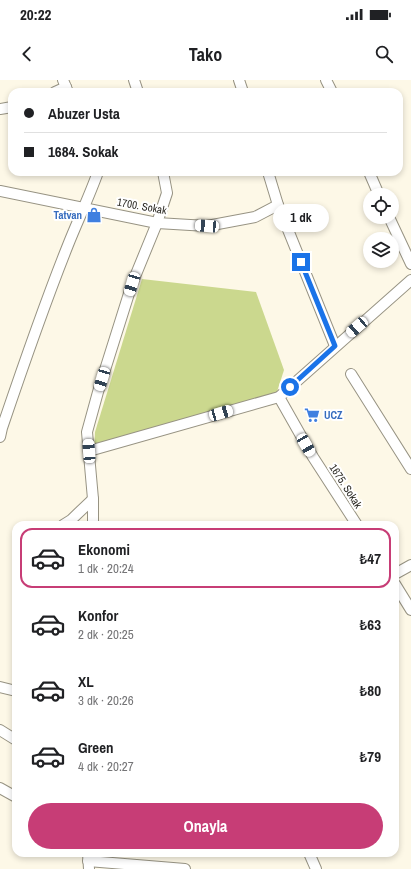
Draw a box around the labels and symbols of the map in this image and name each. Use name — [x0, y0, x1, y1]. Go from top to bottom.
street label: 1700. Sokak — [116, 195, 168, 217]
callout: 1 dk — [273, 204, 329, 232]
shop icon: Tatvan — [85, 206, 103, 224]
place label: Tatvan — [54, 208, 82, 222]
car — [195, 219, 219, 233]
route end — [292, 253, 310, 271]
car — [123, 271, 141, 297]
car — [344, 315, 370, 339]
car — [93, 366, 111, 392]
route start — [281, 378, 299, 396]
car — [208, 404, 234, 422]
supermarket icon: UCZ — [303, 406, 321, 424]
place label: UCZ — [324, 408, 343, 422]
car — [295, 432, 317, 458]
car — [82, 439, 96, 463]
street label: 1675. Sokak — [326, 461, 366, 511]

